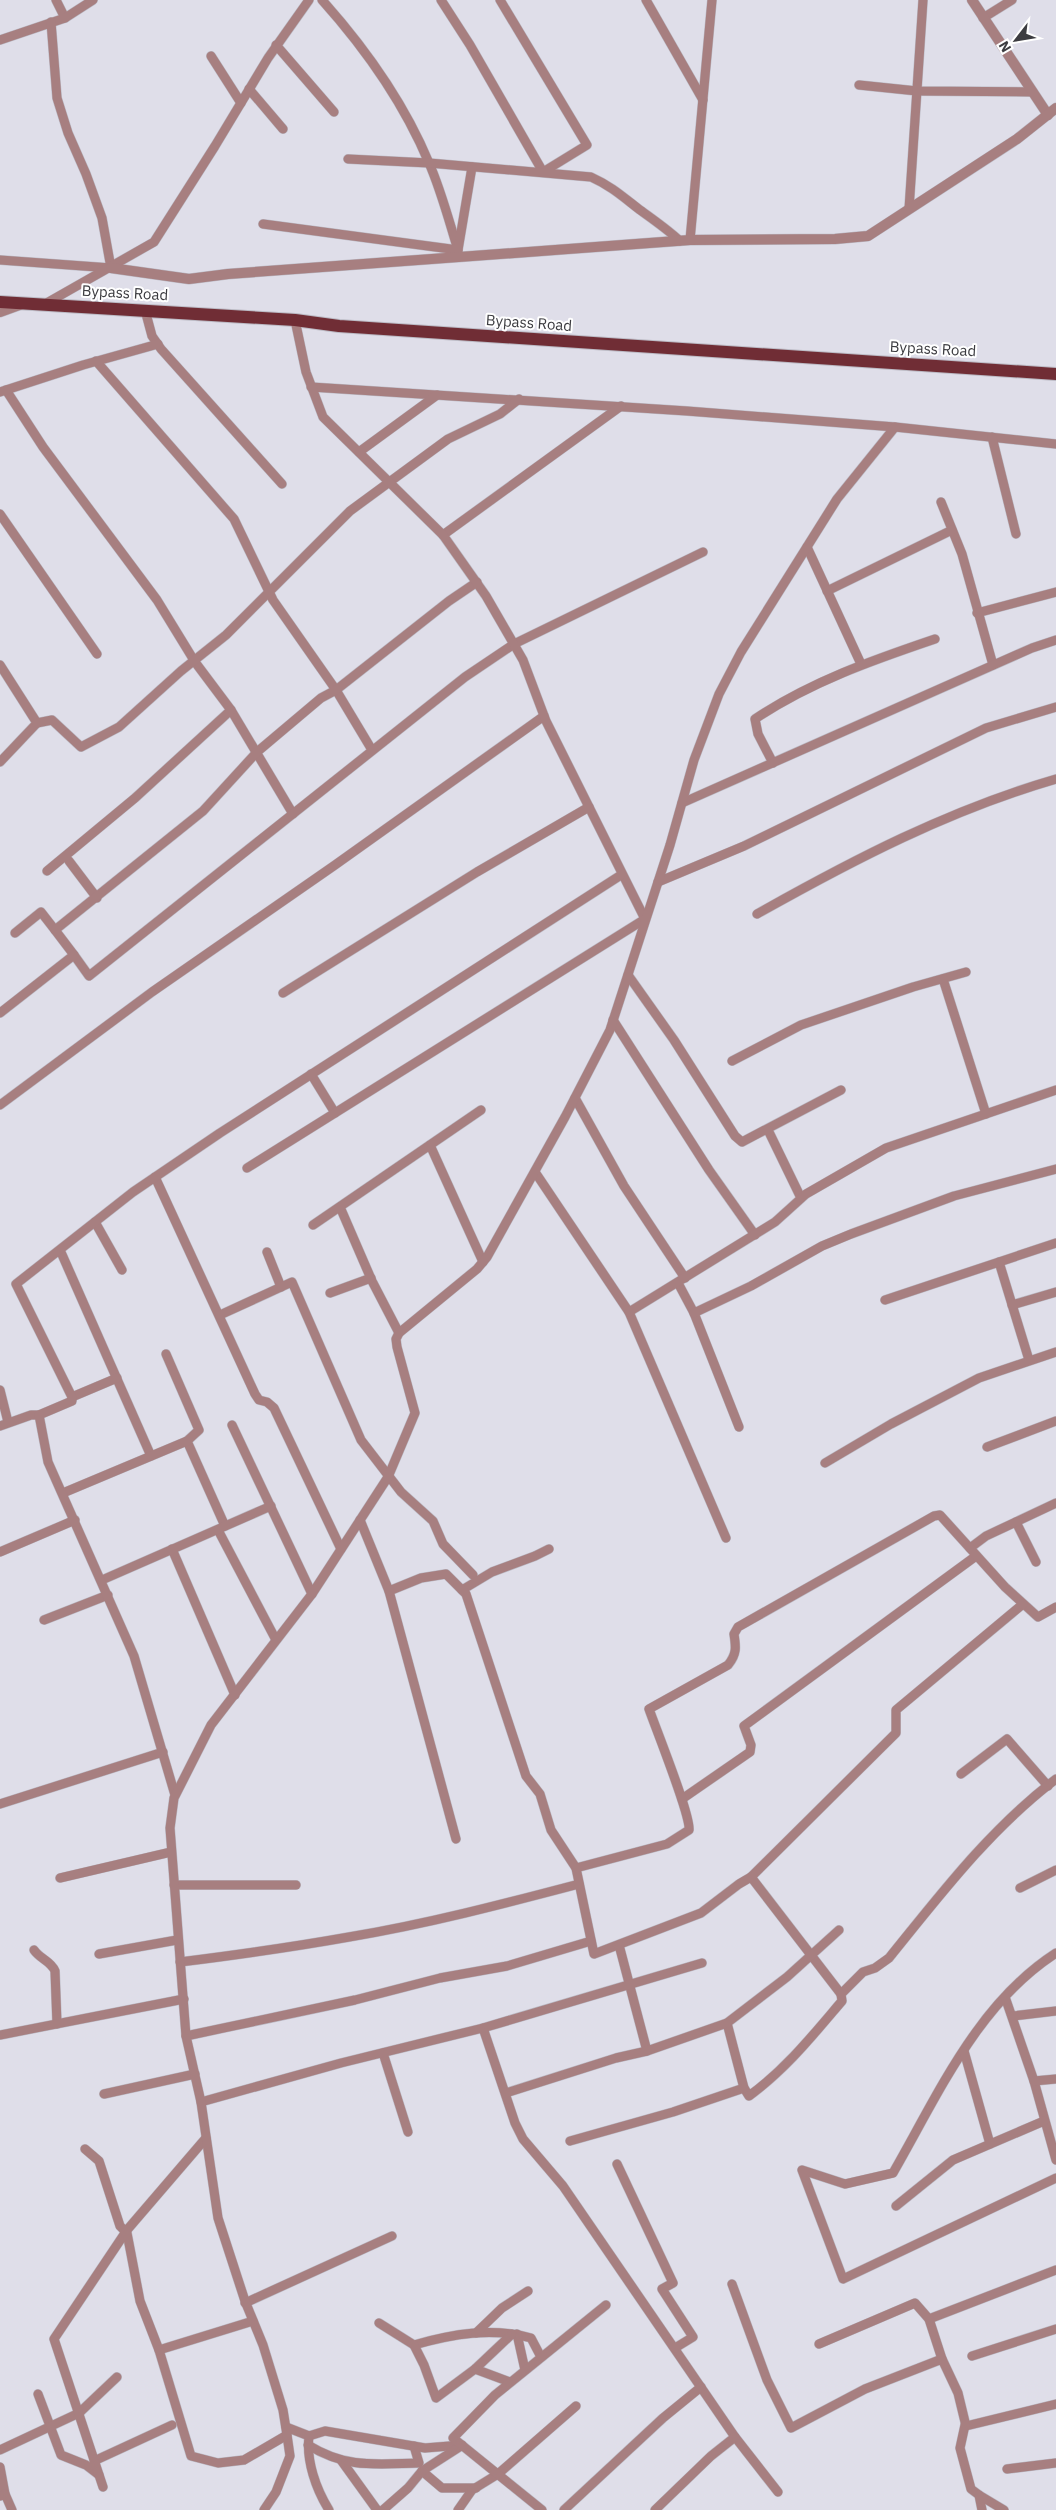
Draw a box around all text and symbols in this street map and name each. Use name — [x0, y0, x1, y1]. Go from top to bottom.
north arrow — [991, 15, 1041, 65]
text: N — [995, 38, 1015, 56]
street label: Bypass Road — [81, 281, 169, 304]
street label: Bypass Road — [485, 310, 573, 335]
street label: Bypass Road — [889, 337, 977, 360]

